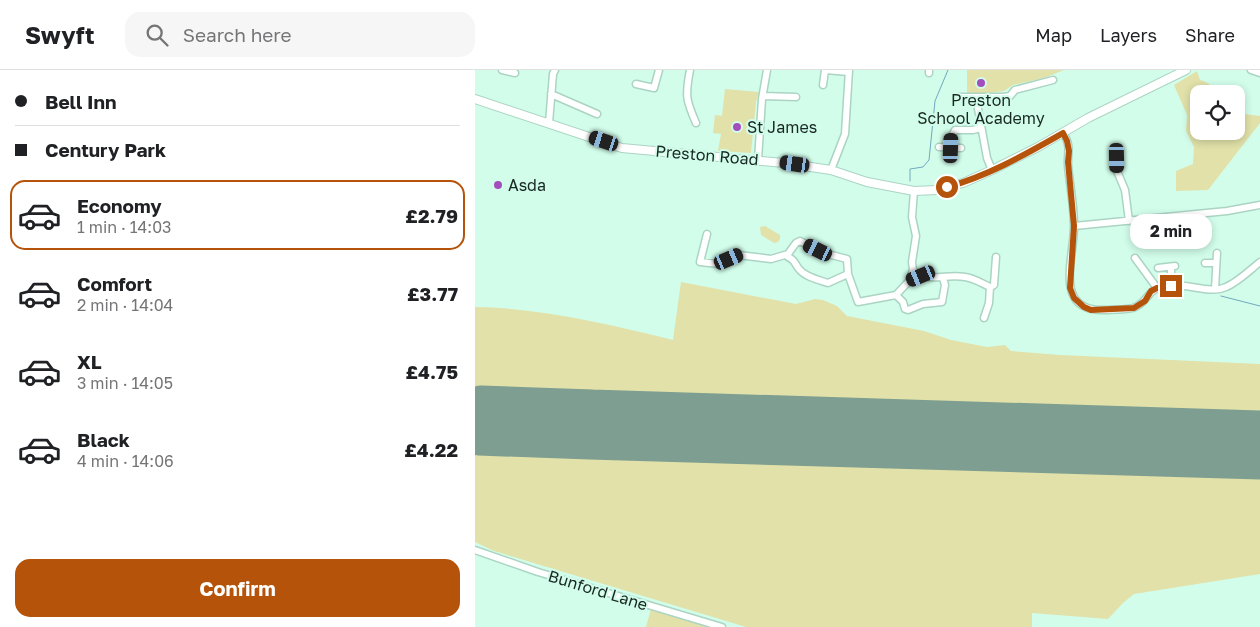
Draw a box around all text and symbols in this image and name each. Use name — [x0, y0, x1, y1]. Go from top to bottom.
search box — [125, 12, 475, 57]
text: Swyft — [25, 20, 95, 49]
icon: search — [143, 21, 171, 49]
text: Search here — [183, 23, 292, 46]
text: Map — [1035, 24, 1072, 46]
text: Layers — [1100, 24, 1157, 46]
text: Share — [1185, 24, 1235, 46]
marker: Preston School Academy — [975, 77, 987, 89]
map controls — [1190, 85, 1245, 140]
button: locate — [1190, 85, 1245, 140]
text: Bell Inn — [45, 90, 117, 113]
place label: Preston School Academy — [917, 90, 1045, 128]
place label: St James — [747, 117, 817, 137]
marker: St James — [731, 121, 743, 133]
car — [587, 129, 620, 153]
car — [942, 133, 959, 163]
text: Century Park — [45, 138, 166, 161]
street label: Preston Road — [655, 141, 759, 169]
car — [1109, 143, 1124, 173]
car — [779, 154, 810, 174]
place label: Asda — [508, 175, 546, 195]
route start — [936, 176, 958, 198]
marker: Asda — [492, 179, 504, 191]
icon: car — [17, 193, 62, 238]
text: Economy — [77, 194, 162, 217]
text: £2.79 — [405, 204, 458, 227]
callout: 2 min — [1130, 214, 1212, 248]
text: 1 min · 14:03 — [77, 217, 171, 237]
text: 2 min — [1150, 221, 1192, 241]
car — [801, 237, 834, 263]
car — [712, 246, 745, 272]
car — [904, 263, 937, 289]
icon: car — [17, 271, 62, 316]
text: Comfort — [77, 272, 152, 295]
route end — [1160, 275, 1182, 297]
text: £3.77 — [407, 282, 458, 305]
text: 2 min · 14:04 — [77, 295, 173, 315]
icon: car — [17, 349, 62, 394]
text: XL — [77, 350, 102, 373]
text: £4.75 — [406, 360, 458, 383]
text: 3 min · 14:05 — [77, 373, 173, 393]
icon: car — [17, 427, 62, 472]
text: Black — [77, 428, 130, 451]
text: £4.22 — [404, 438, 458, 461]
text: 4 min · 14:06 — [77, 451, 174, 471]
button: Confirm — [15, 559, 460, 617]
street label: Bunford Lane — [546, 565, 650, 615]

